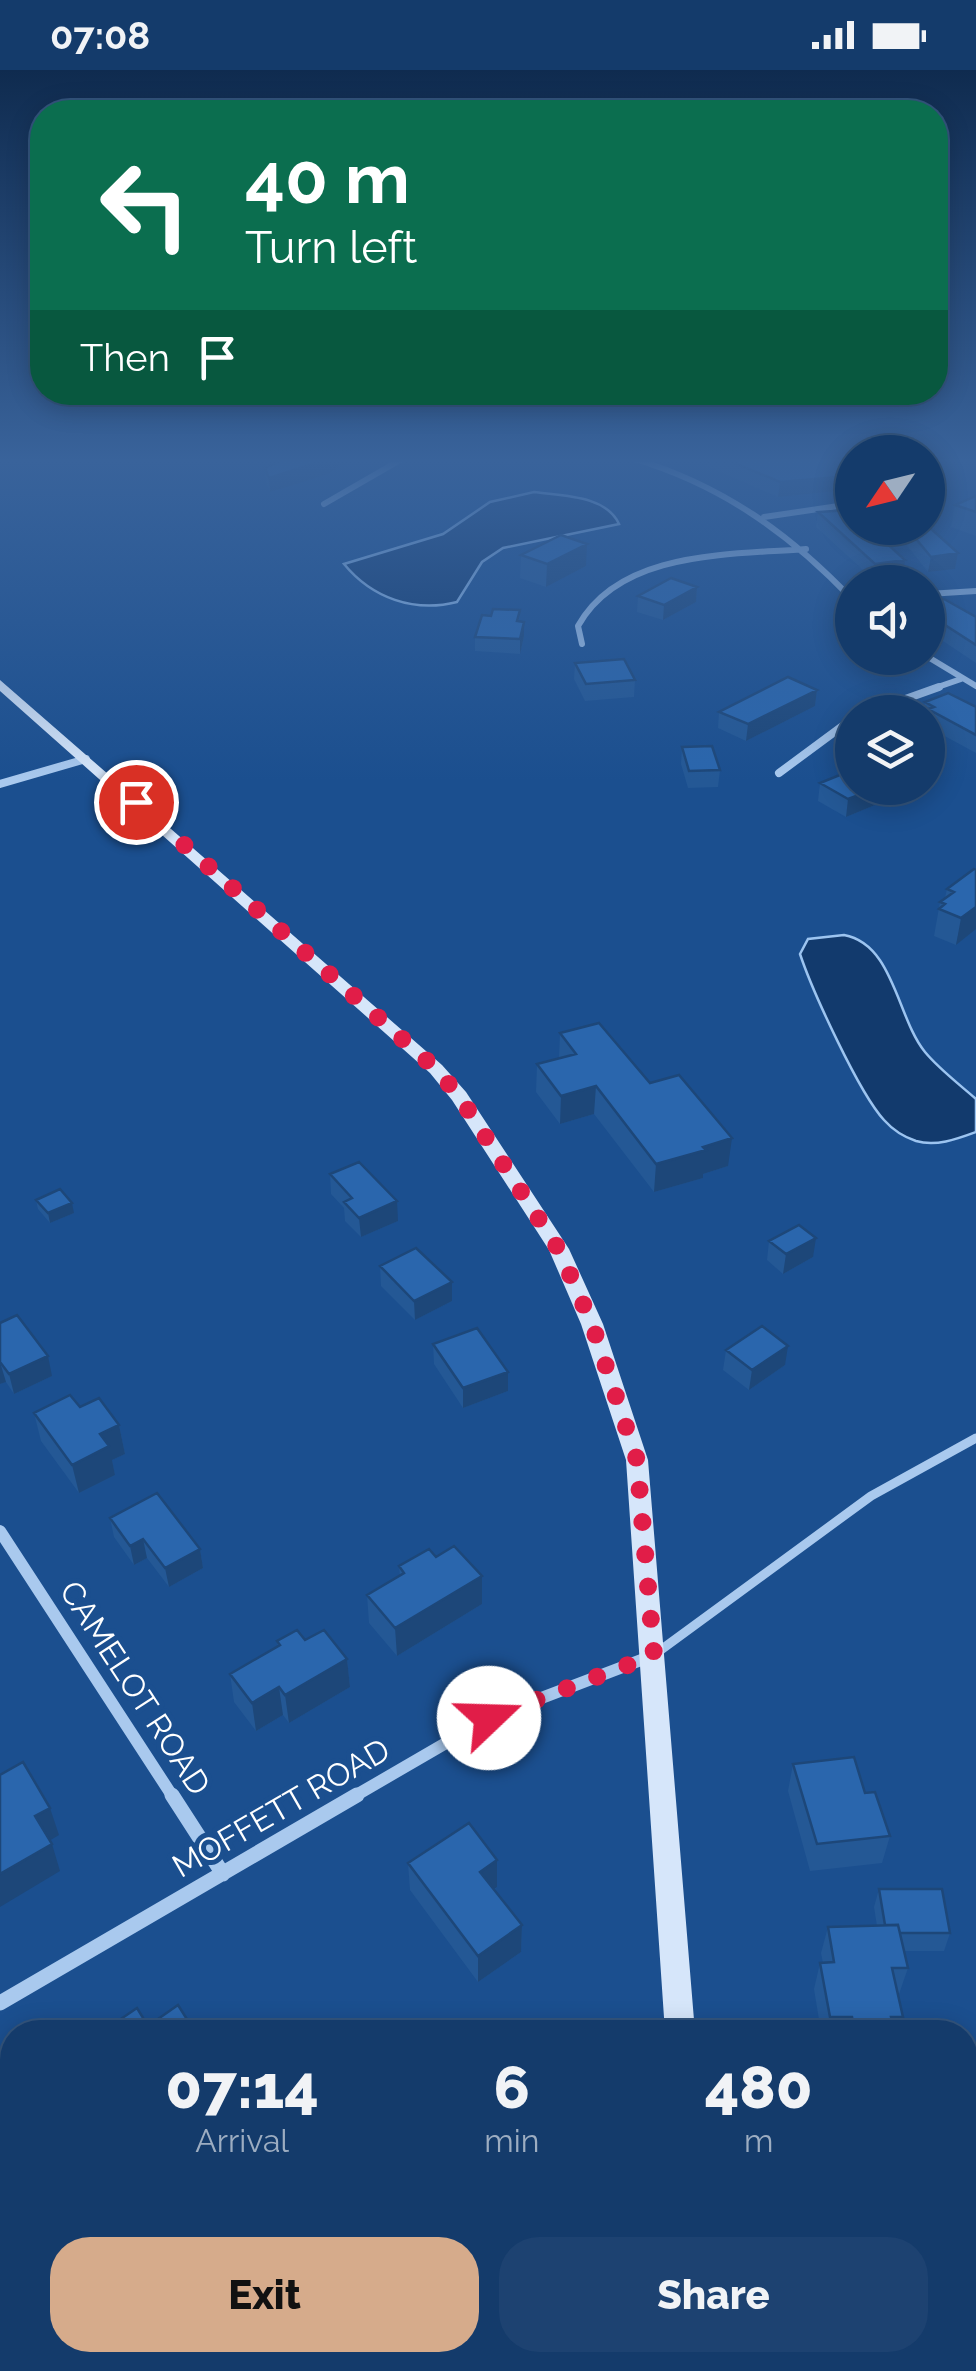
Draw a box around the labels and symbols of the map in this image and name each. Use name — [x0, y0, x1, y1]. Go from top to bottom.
north arrow — [835, 435, 945, 545]
pin — [94, 760, 179, 845]
street label: CAMELOT ROAD — [53, 1574, 218, 1801]
position arrow — [437, 1666, 541, 1770]
street label: MOFFETT ROAD — [166, 1731, 396, 1885]

